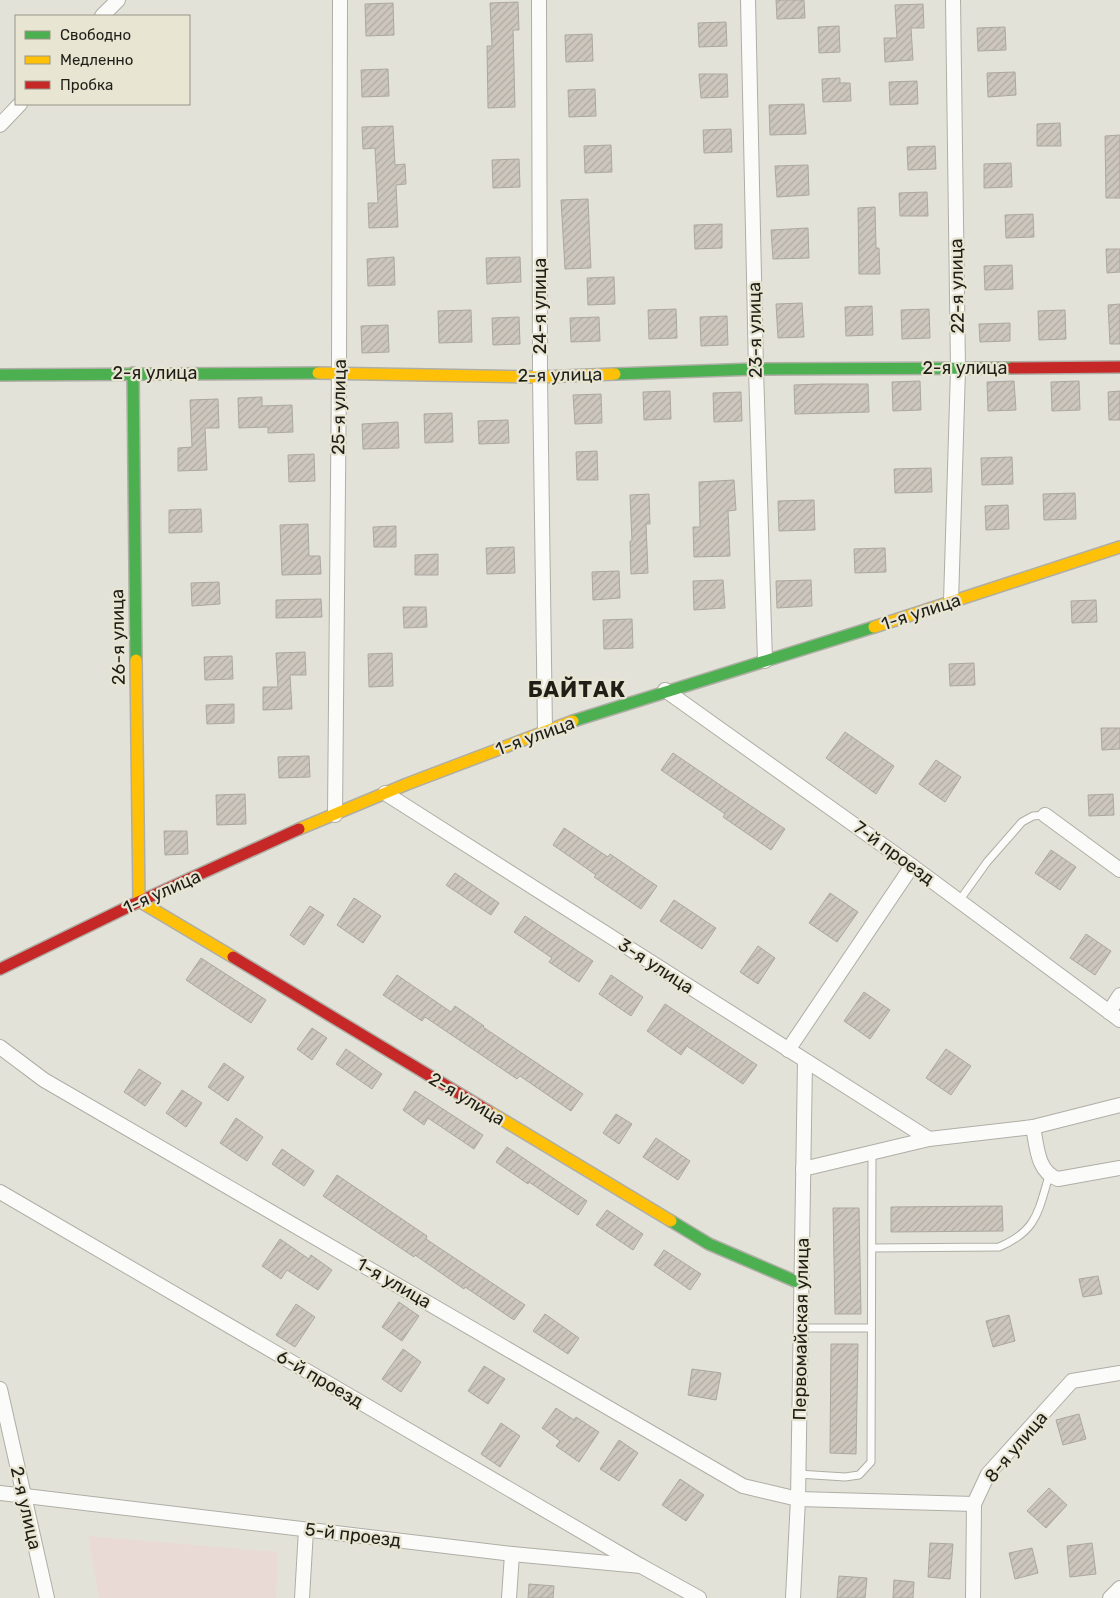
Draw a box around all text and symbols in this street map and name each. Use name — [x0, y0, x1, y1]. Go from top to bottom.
legend — [15, 15, 190, 105]
text: Свободно — [60, 26, 131, 44]
text: Медленно — [60, 51, 133, 69]
text: Пробка — [60, 76, 113, 94]
street label: 22-я улица — [945, 238, 969, 334]
street label: 24-я улица — [529, 258, 551, 354]
street label: 23-я улица — [743, 282, 767, 378]
street label: 2-я улица — [923, 357, 1007, 379]
street label: 25-я улица — [327, 359, 351, 455]
street label: 2-я улица — [113, 362, 197, 384]
street label: 2-я улица — [517, 363, 603, 387]
street label: 26-я улица — [106, 589, 130, 685]
street label: 1-я улица — [878, 589, 964, 635]
district label: БАЙТАК — [528, 676, 626, 703]
street label: 1-я улица — [493, 712, 577, 760]
street label: 7-й проезд — [849, 816, 939, 890]
street label: 1-я улица — [120, 865, 204, 919]
street label: 3-я улица — [614, 933, 698, 999]
street label: 2-я улица — [425, 1068, 509, 1130]
street label: Первомайская улица — [788, 1237, 814, 1421]
street label: 1-я улица — [353, 1253, 435, 1313]
street label: 6-й проезд — [273, 1345, 368, 1413]
street label: 8-я улица — [980, 1407, 1052, 1487]
street label: 2-я улица — [6, 1464, 46, 1552]
street label: 5-й проезд — [304, 1518, 402, 1552]

